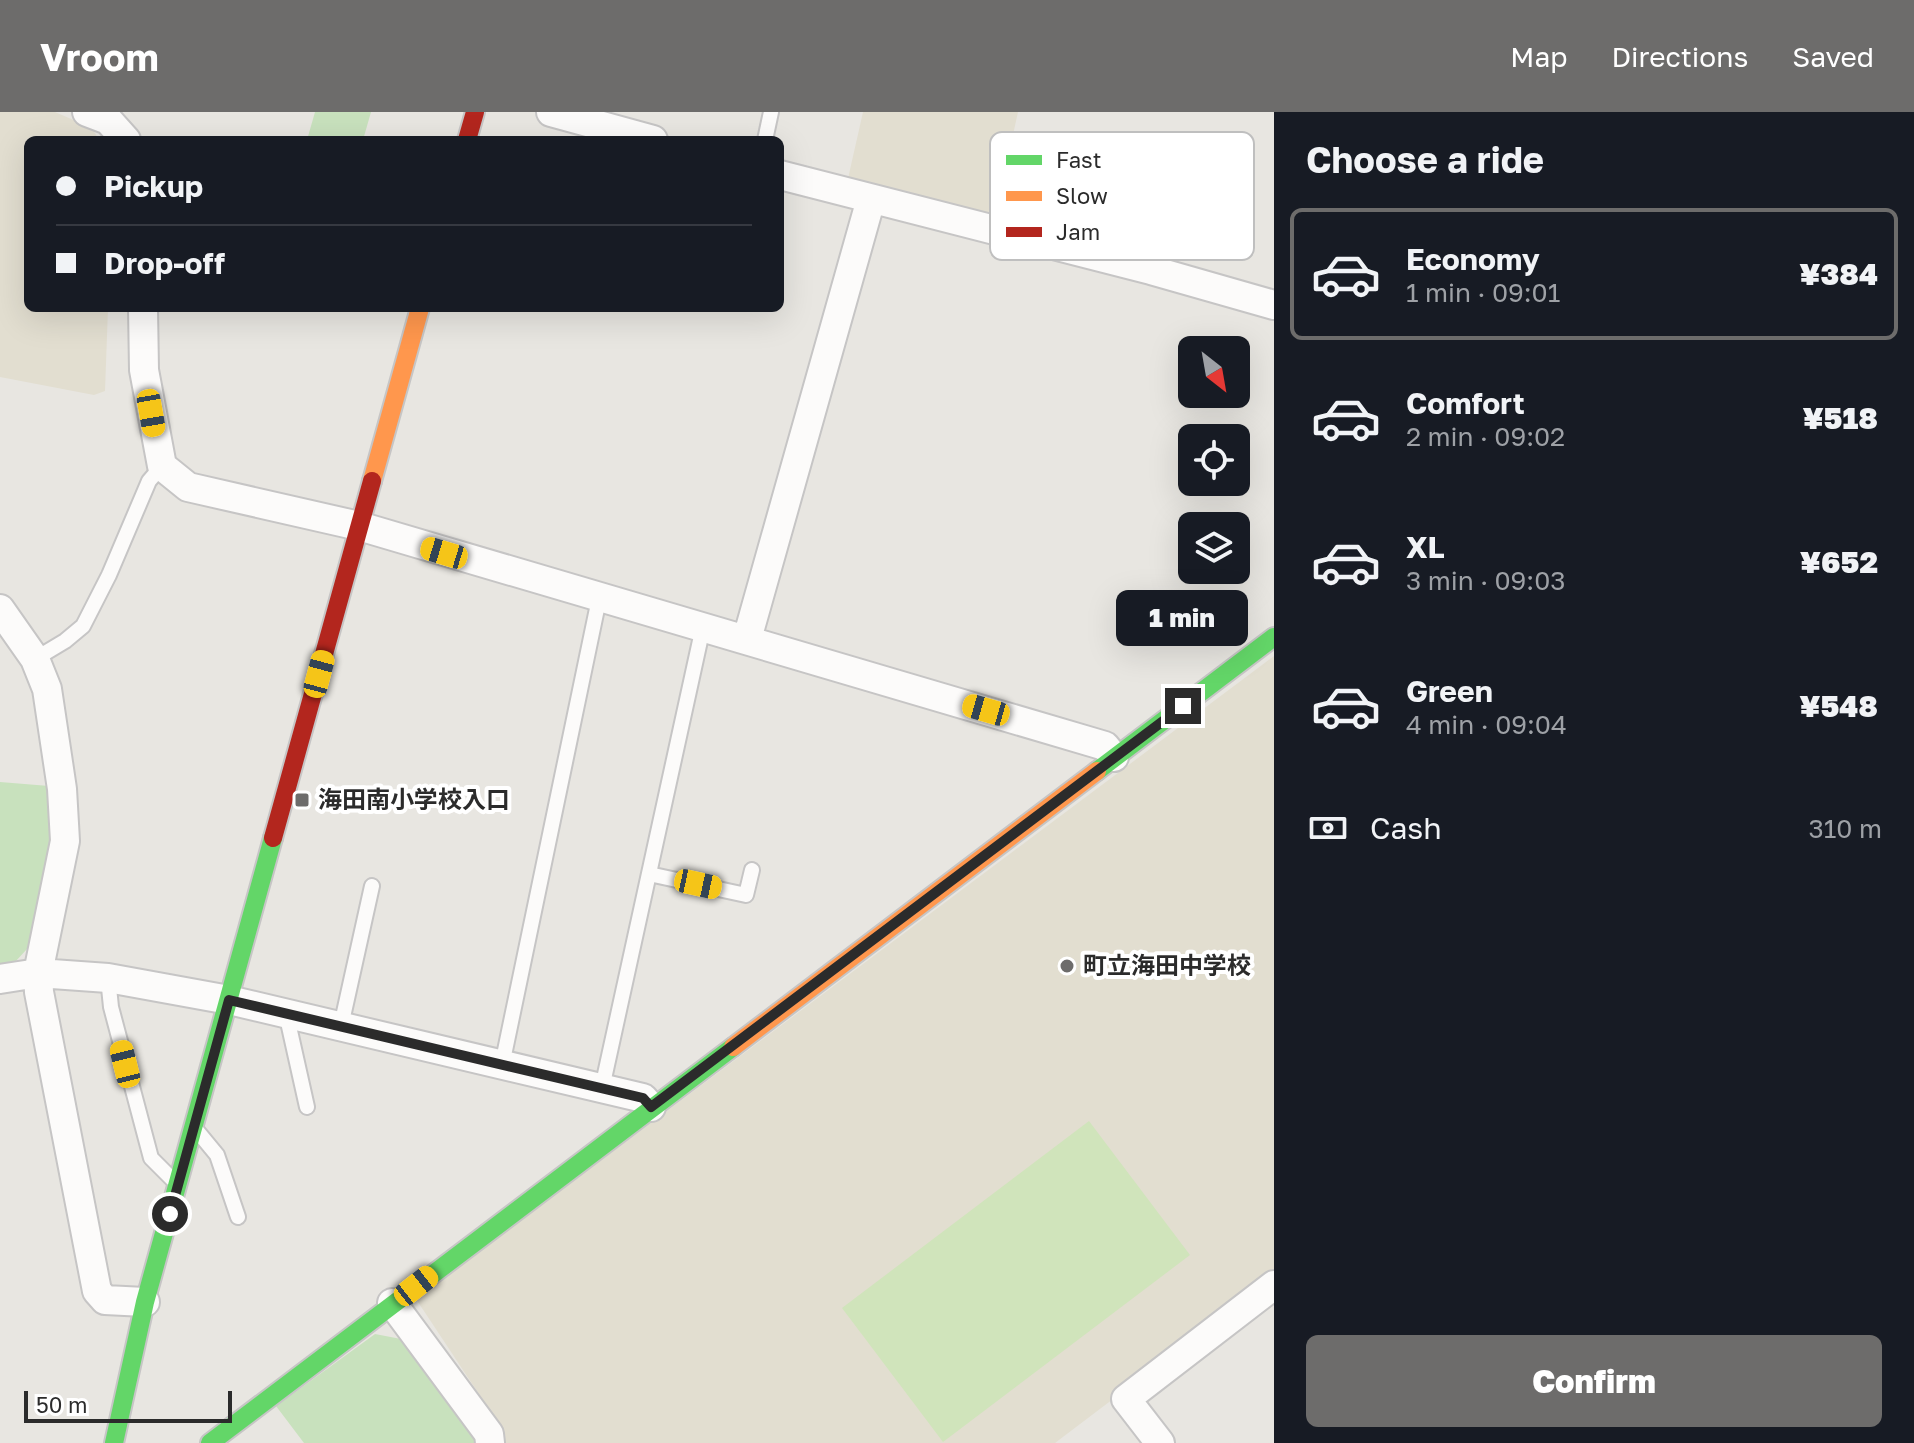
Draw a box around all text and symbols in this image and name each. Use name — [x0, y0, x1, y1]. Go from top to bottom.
text: Vroom — [40, 34, 159, 79]
text: Map — [1510, 40, 1567, 73]
text: Directions — [1611, 40, 1748, 73]
text: Saved — [1792, 40, 1874, 73]
legend — [990, 132, 1254, 260]
text: Choose a ride — [1306, 138, 1544, 181]
text: Fast — [1056, 146, 1102, 173]
text: Pickup — [104, 168, 203, 204]
text: Slow — [1056, 182, 1108, 209]
text: Jam — [1056, 218, 1100, 245]
icon: car — [1310, 238, 1382, 310]
text: Economy — [1406, 241, 1540, 277]
text: Drop-off — [104, 245, 225, 281]
text: ¥384 — [1799, 256, 1878, 292]
text: 1 min · 09:01 — [1406, 277, 1560, 308]
north arrow — [1178, 336, 1250, 408]
map controls — [1178, 336, 1250, 584]
icon: car — [1310, 382, 1382, 454]
text: Comfort — [1406, 385, 1525, 421]
car — [135, 387, 167, 439]
text: ¥518 — [1802, 400, 1878, 436]
text: 2 min · 09:02 — [1406, 421, 1565, 452]
button: locate — [1178, 424, 1250, 496]
button: layers — [1178, 512, 1250, 584]
icon: car — [1310, 526, 1382, 598]
text: XL — [1406, 529, 1445, 565]
car — [418, 535, 470, 571]
text: ¥652 — [1800, 544, 1878, 580]
text: 3 min · 09:03 — [1406, 565, 1565, 596]
callout: 1 min — [1117, 590, 1249, 646]
text: 1 min — [1149, 602, 1215, 633]
car — [301, 648, 337, 700]
icon: car — [1310, 670, 1382, 742]
text: Green — [1406, 673, 1493, 709]
route end — [1165, 688, 1201, 724]
text: ¥548 — [1799, 688, 1878, 724]
car — [960, 692, 1012, 728]
text: 4 min · 09:04 — [1406, 709, 1567, 740]
place label: 海田南小学校入口 — [318, 784, 510, 813]
marker: 海田南小学校入口 — [293, 791, 311, 809]
icon: cash — [1306, 806, 1350, 850]
text: Cash — [1370, 810, 1442, 846]
text: 310 m — [1809, 813, 1882, 844]
car — [672, 867, 724, 901]
place label: 町立海田中学校 — [1083, 950, 1251, 979]
marker: 町立海田中学校 — [1058, 957, 1076, 975]
car — [108, 1038, 142, 1090]
route start — [152, 1196, 188, 1232]
car — [390, 1262, 442, 1310]
button: Confirm — [1306, 1335, 1882, 1427]
scale bar — [24, 1387, 232, 1423]
text: 50 m — [36, 1391, 87, 1418]

